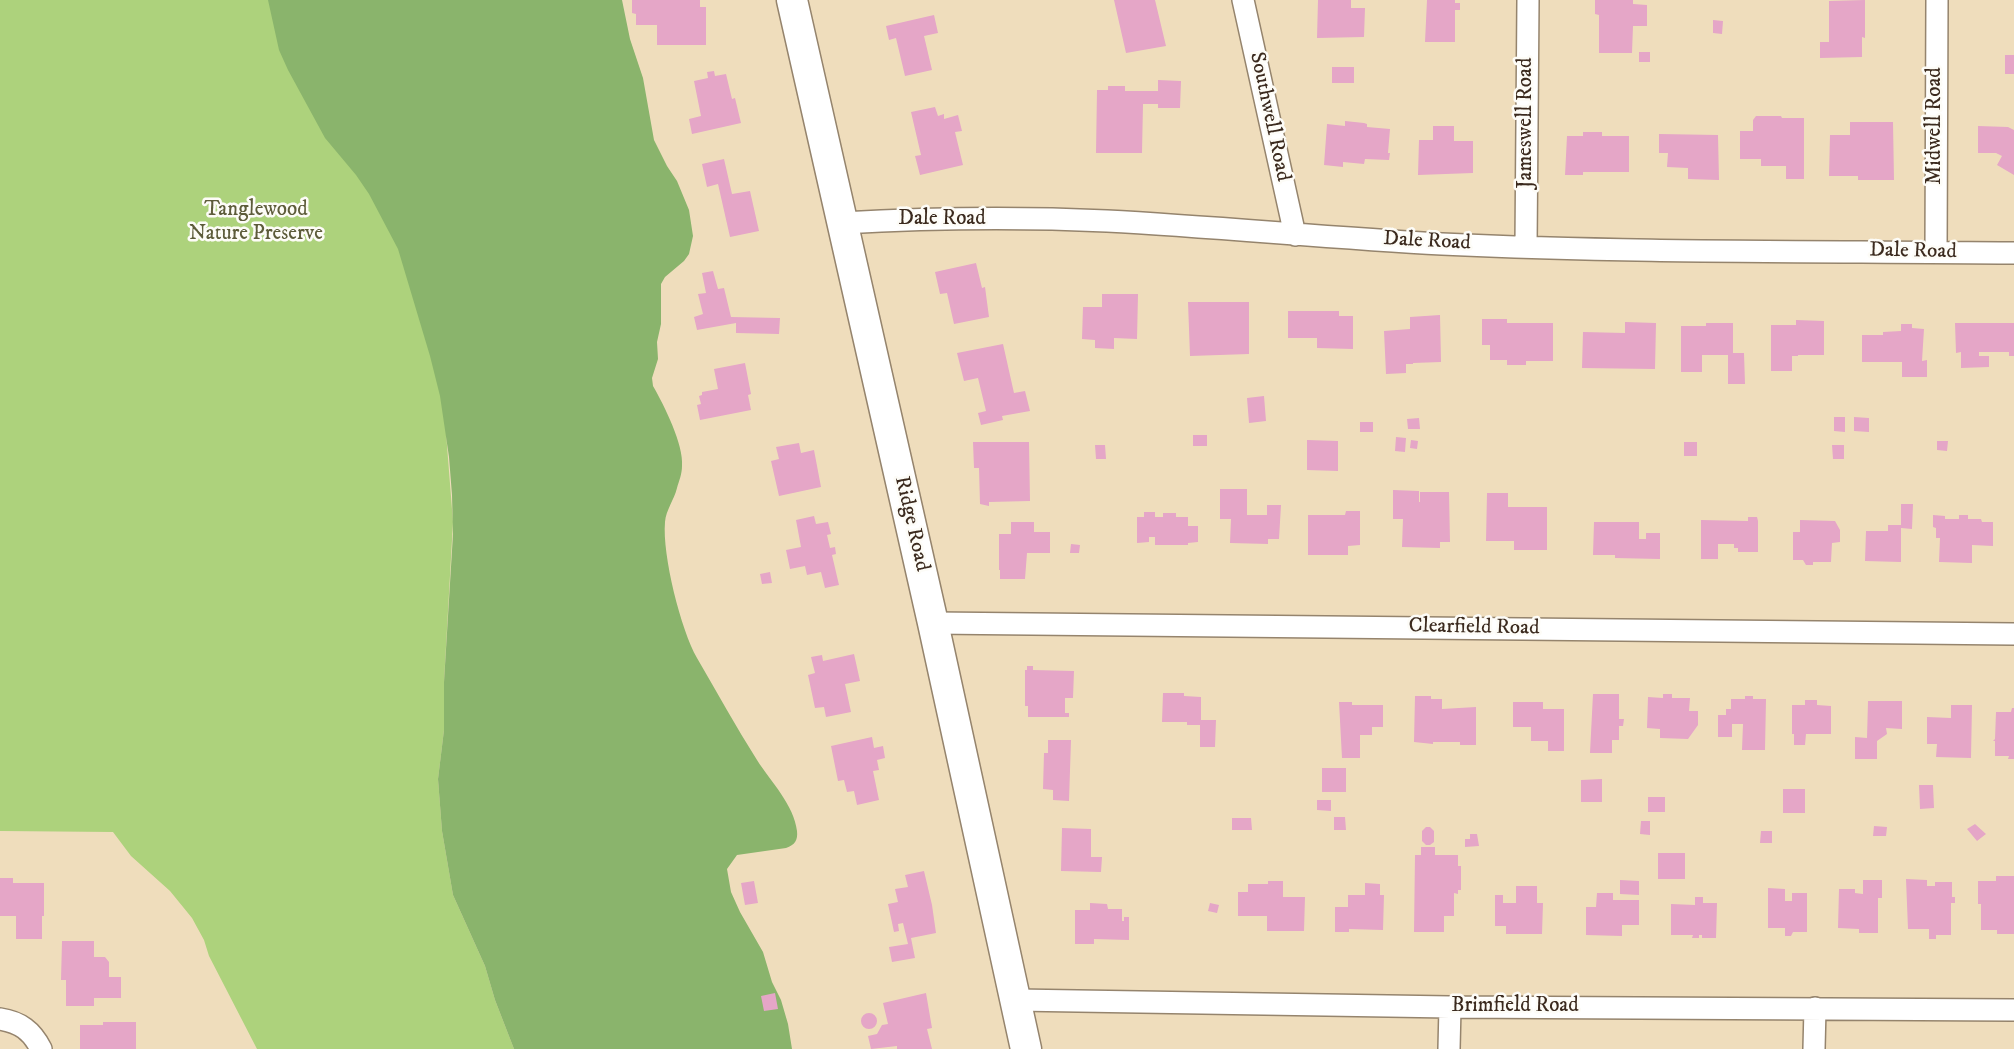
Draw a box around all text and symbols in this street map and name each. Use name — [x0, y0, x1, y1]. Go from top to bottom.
street label: Southwell Road — [1243, 50, 1295, 184]
street label: Jameswell Road — [1514, 58, 1540, 188]
street label: Midwell Road — [1923, 67, 1949, 185]
park label: Tanglewood Nature Preserve — [189, 198, 323, 248]
street label: Dale Road — [898, 207, 986, 233]
street label: Dale Road — [1383, 227, 1471, 257]
street label: Dale Road — [1869, 239, 1957, 265]
street label: Ridge Road — [888, 474, 934, 574]
street label: Clearfield Road — [1408, 614, 1540, 642]
street label: Brimfield Road — [1451, 994, 1579, 1020]

